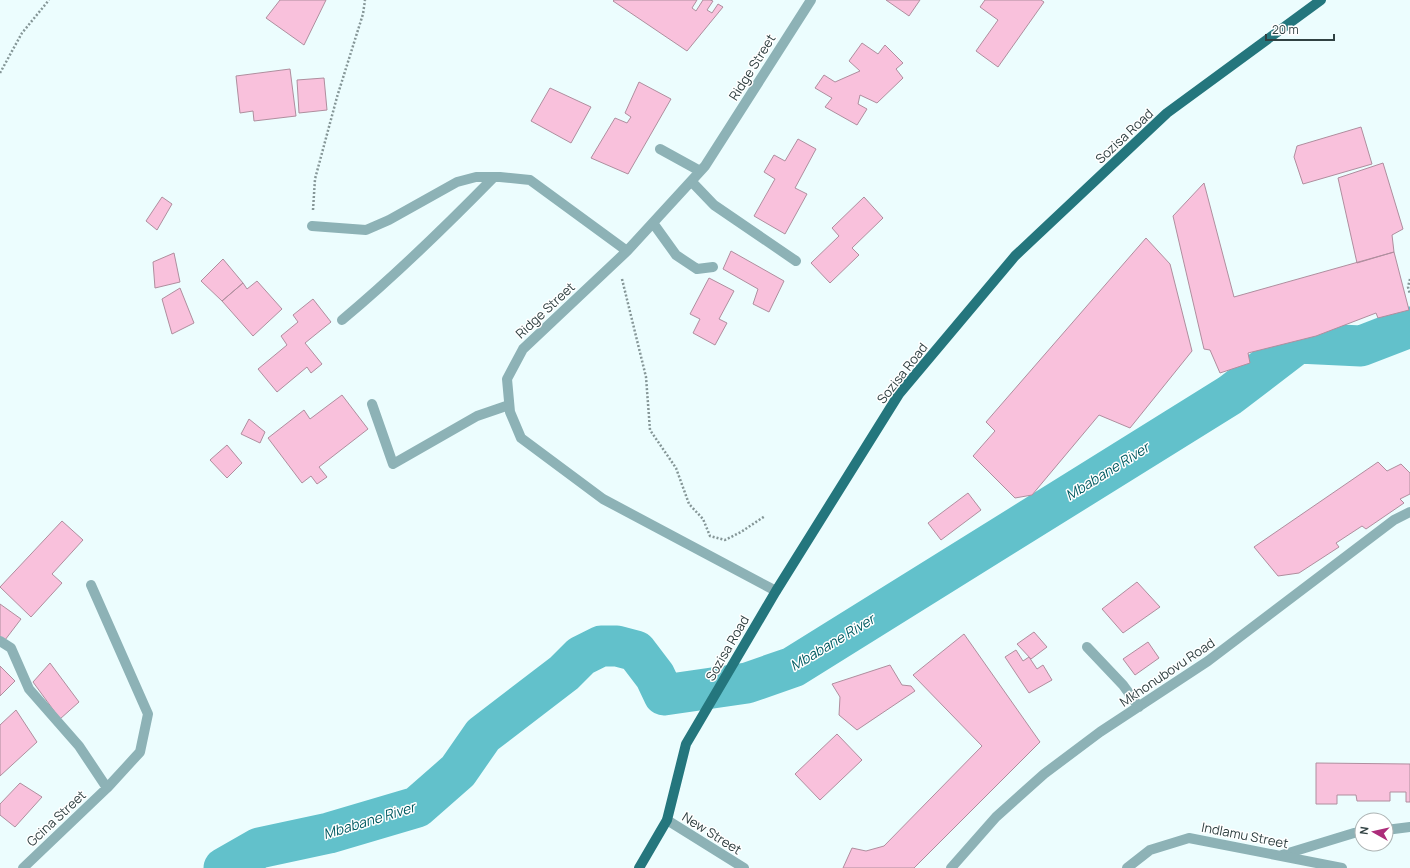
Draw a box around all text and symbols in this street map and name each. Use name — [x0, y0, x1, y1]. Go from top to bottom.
scale bar — [1266, 16, 1334, 42]
text: 20 m — [1272, 21, 1299, 38]
street label: Ridge Street — [724, 30, 780, 104]
street label: Sozisa Road — [1091, 105, 1157, 167]
street label: Ridge Street — [511, 278, 579, 342]
street label: Sozisa Road — [872, 339, 932, 407]
water label: Mbabane River — [1062, 437, 1154, 504]
water label: Mbabane River — [786, 608, 879, 675]
street label: Sozisa Road — [701, 612, 753, 684]
street label: Mkhonubovu Road — [1116, 633, 1218, 711]
street label: Gcina Street — [22, 786, 90, 850]
water label: Mbabane River — [321, 796, 419, 843]
street label: New Street — [679, 808, 745, 858]
north arrow — [1354, 812, 1394, 852]
street label: Indlamu Street — [1200, 818, 1290, 852]
text: N — [1356, 825, 1372, 835]

